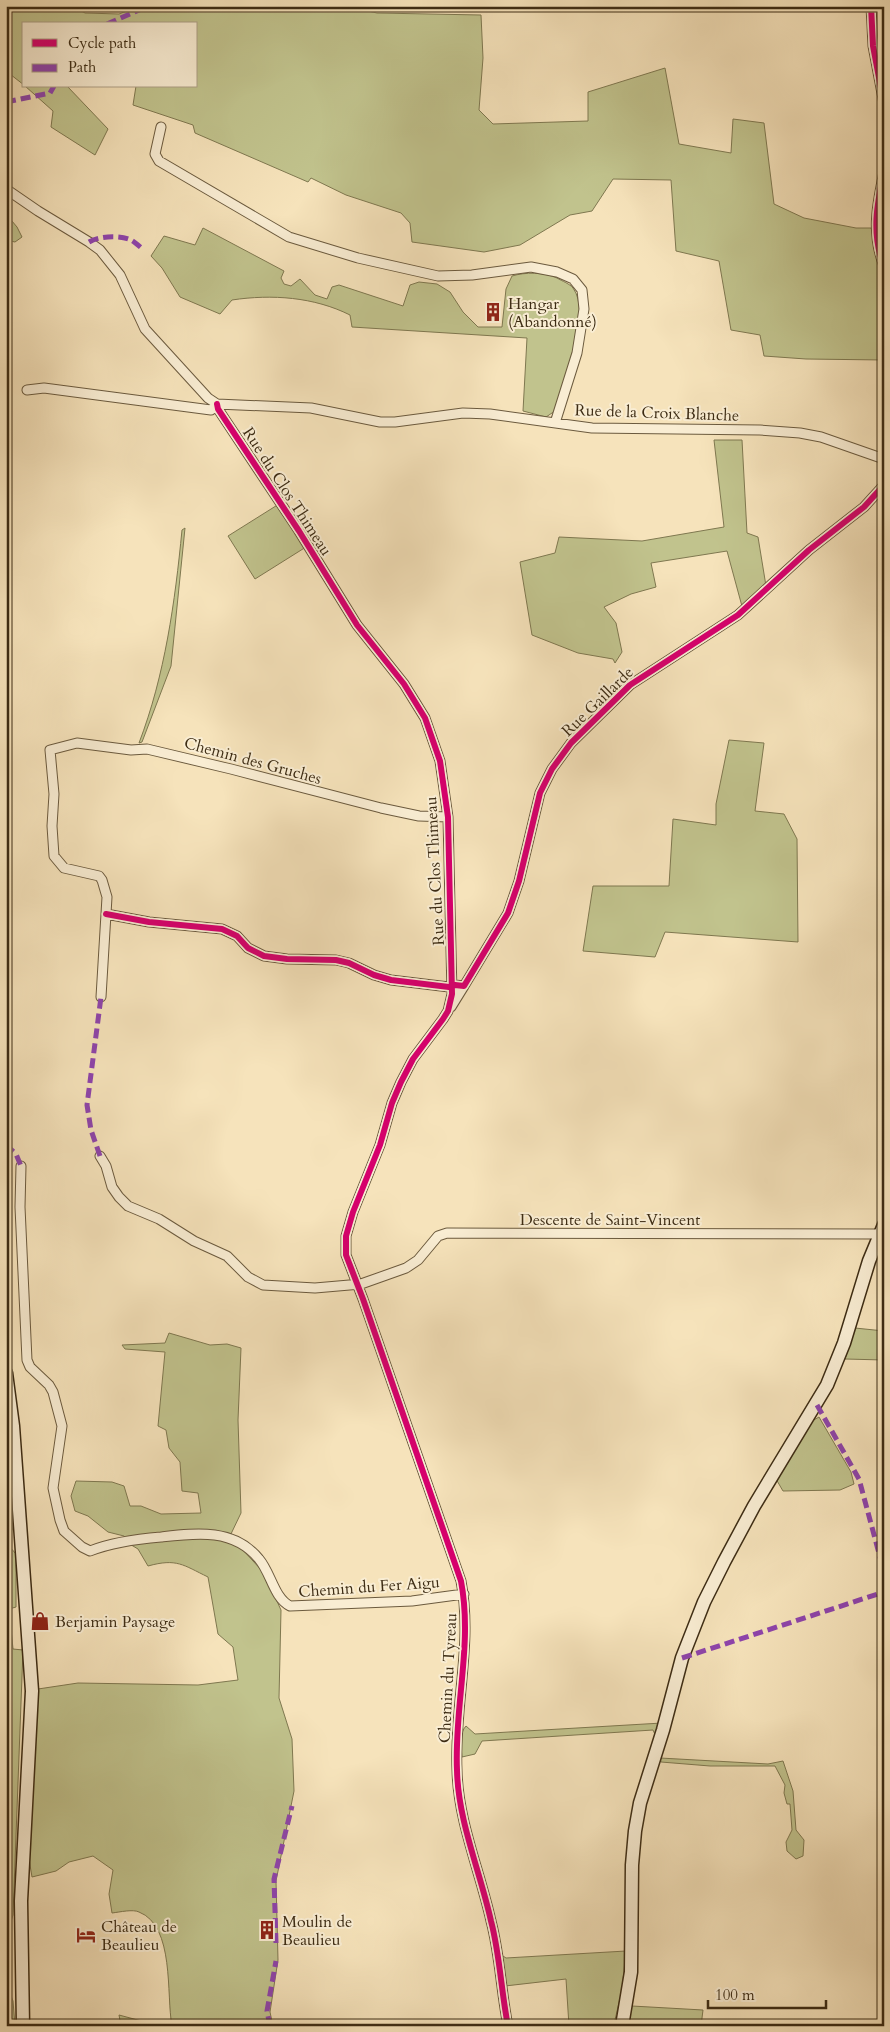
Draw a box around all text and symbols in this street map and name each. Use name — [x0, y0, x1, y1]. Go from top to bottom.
legend — [22, 22, 198, 88]
text: Cycle path — [68, 33, 137, 53]
text: Path — [68, 57, 97, 77]
place label: Hangar (Abandonné) — [508, 293, 597, 333]
building icon: Hangar (Abandonné) — [482, 301, 504, 323]
street label: Rue de la Croix Blanche — [574, 399, 740, 427]
street label: Rue du Clos Thimeau — [237, 423, 337, 560]
street label: Rue Gaillarde — [557, 662, 638, 742]
street label: Chemin des Gruches — [182, 732, 324, 790]
street label: Rue du Clos Thimeau — [420, 796, 450, 946]
street label: Descente de Saint-Vincent — [520, 1209, 700, 1231]
street label: Chemin du Fer Aigu — [298, 1571, 441, 1603]
shop icon: Berjamin Paysage — [29, 1610, 51, 1632]
place label: Berjamin Paysage — [55, 1611, 175, 1633]
street label: Chemin du Tyreau — [434, 1612, 462, 1744]
place label: Moulin de Beaulieu — [282, 1911, 352, 1951]
place label: Château de Beaulieu — [101, 1916, 177, 1956]
building icon: Moulin de Beaulieu — [256, 1919, 278, 1941]
hotel icon: Château de Beaulieu — [75, 1924, 97, 1946]
scale bar — [708, 1977, 825, 2009]
text: 100 m — [715, 1985, 755, 2005]

